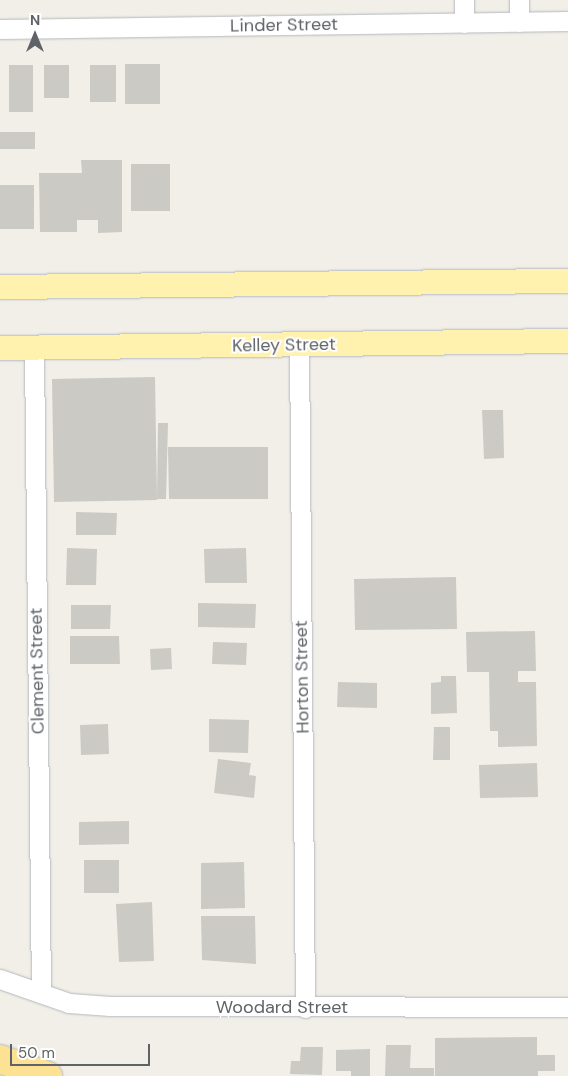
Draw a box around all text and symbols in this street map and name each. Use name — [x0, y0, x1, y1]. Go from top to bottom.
north arrow — [10, 10, 60, 60]
text: N — [30, 11, 40, 29]
street label: Linder Street — [230, 13, 338, 37]
street label: Kelley Street — [232, 333, 336, 357]
street label: Clement Street — [25, 608, 49, 734]
street label: Horton Street — [290, 620, 314, 734]
street label: Woodard Street — [216, 996, 348, 1018]
scale bar — [12, 1034, 152, 1066]
text: 50 m — [18, 1043, 55, 1063]

